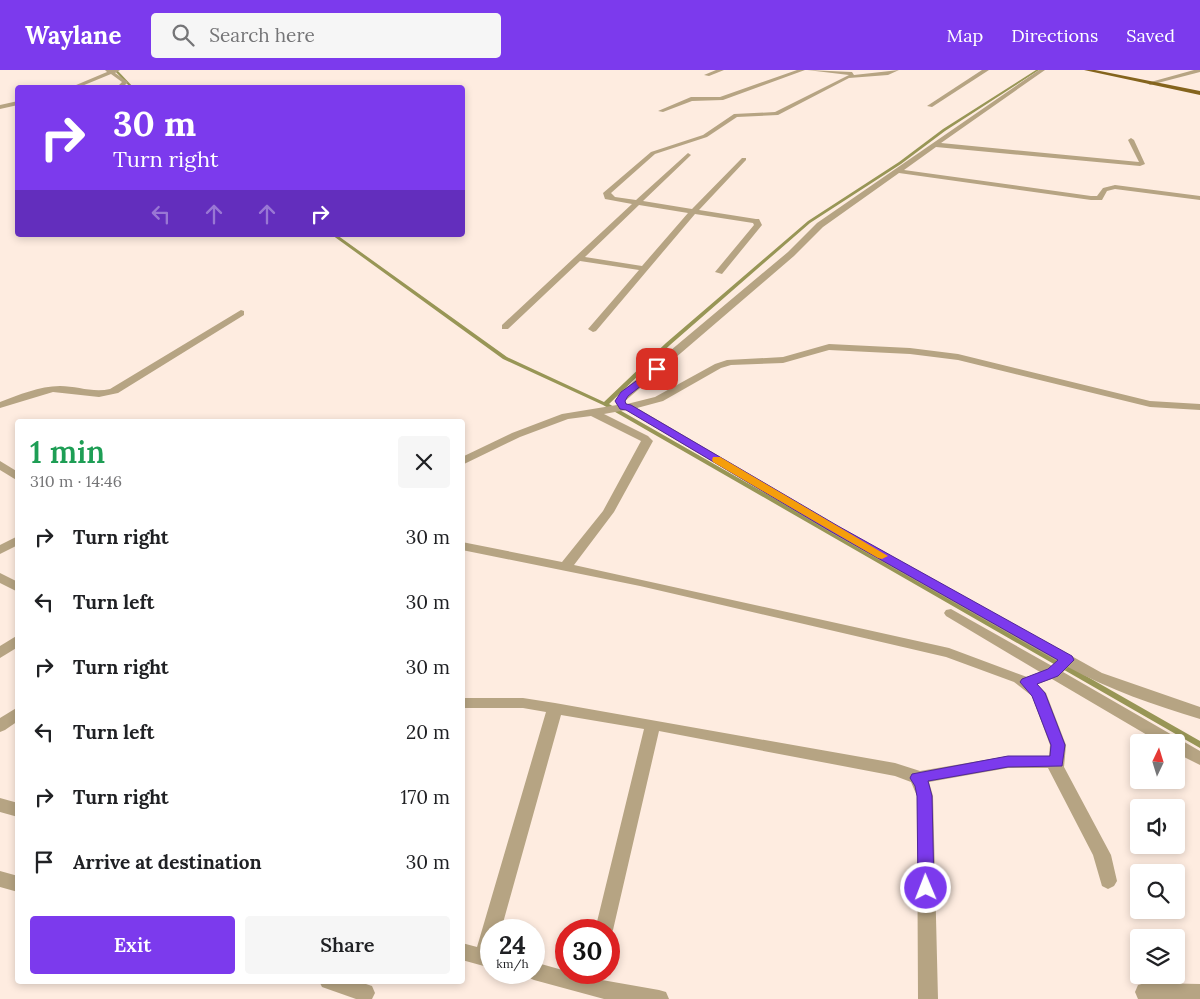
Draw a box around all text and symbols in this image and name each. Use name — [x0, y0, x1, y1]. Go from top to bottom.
search box — [151, 13, 501, 58]
text: Waylane — [25, 20, 121, 51]
icon: search — [169, 21, 197, 49]
text: Search here — [209, 23, 315, 47]
text: Map — [947, 24, 983, 47]
text: Directions — [1011, 24, 1098, 47]
text: Saved — [1126, 24, 1175, 47]
text: 30 m — [113, 101, 196, 146]
icon: right — [30, 105, 95, 170]
text: Turn right — [113, 145, 218, 173]
icon: left — [147, 200, 175, 228]
icon: ahead — [200, 200, 228, 228]
icon: ahead — [253, 200, 281, 228]
icon: right — [306, 200, 334, 228]
pin — [636, 348, 678, 390]
icon: arrive — [643, 355, 671, 383]
text: 1 min — [30, 433, 105, 471]
button: close — [398, 436, 450, 488]
text: 310 m · 14:46 — [30, 471, 122, 491]
icon: right — [30, 523, 58, 551]
text: Turn right — [73, 525, 169, 549]
text: 30 m — [406, 525, 450, 549]
icon: left — [30, 588, 58, 616]
text: Turn left — [73, 590, 154, 614]
text: 30 m — [406, 590, 450, 614]
icon: right — [30, 653, 58, 681]
text: Turn right — [73, 655, 169, 679]
text: 30 m — [406, 655, 450, 679]
icon: left — [30, 718, 58, 746]
text: Turn left — [73, 720, 154, 744]
text: 20 m — [406, 720, 450, 744]
north arrow — [1130, 734, 1185, 789]
map controls — [1130, 734, 1185, 984]
icon: right — [30, 783, 58, 811]
text: Turn right — [73, 785, 169, 809]
text: 170 m — [401, 785, 450, 809]
button: sound — [1130, 799, 1185, 854]
icon: arrive — [30, 848, 58, 876]
text: Arrive at destination — [73, 850, 262, 874]
text: 30 m — [406, 850, 450, 874]
position arrow — [899, 861, 951, 913]
button: search — [1130, 864, 1185, 919]
button: Exit — [30, 916, 235, 974]
button: Share — [245, 916, 450, 974]
speed limit sign: 30 — [555, 919, 620, 984]
text: 24 — [499, 929, 526, 961]
button: layers — [1130, 929, 1185, 984]
text: km/h — [496, 956, 529, 971]

